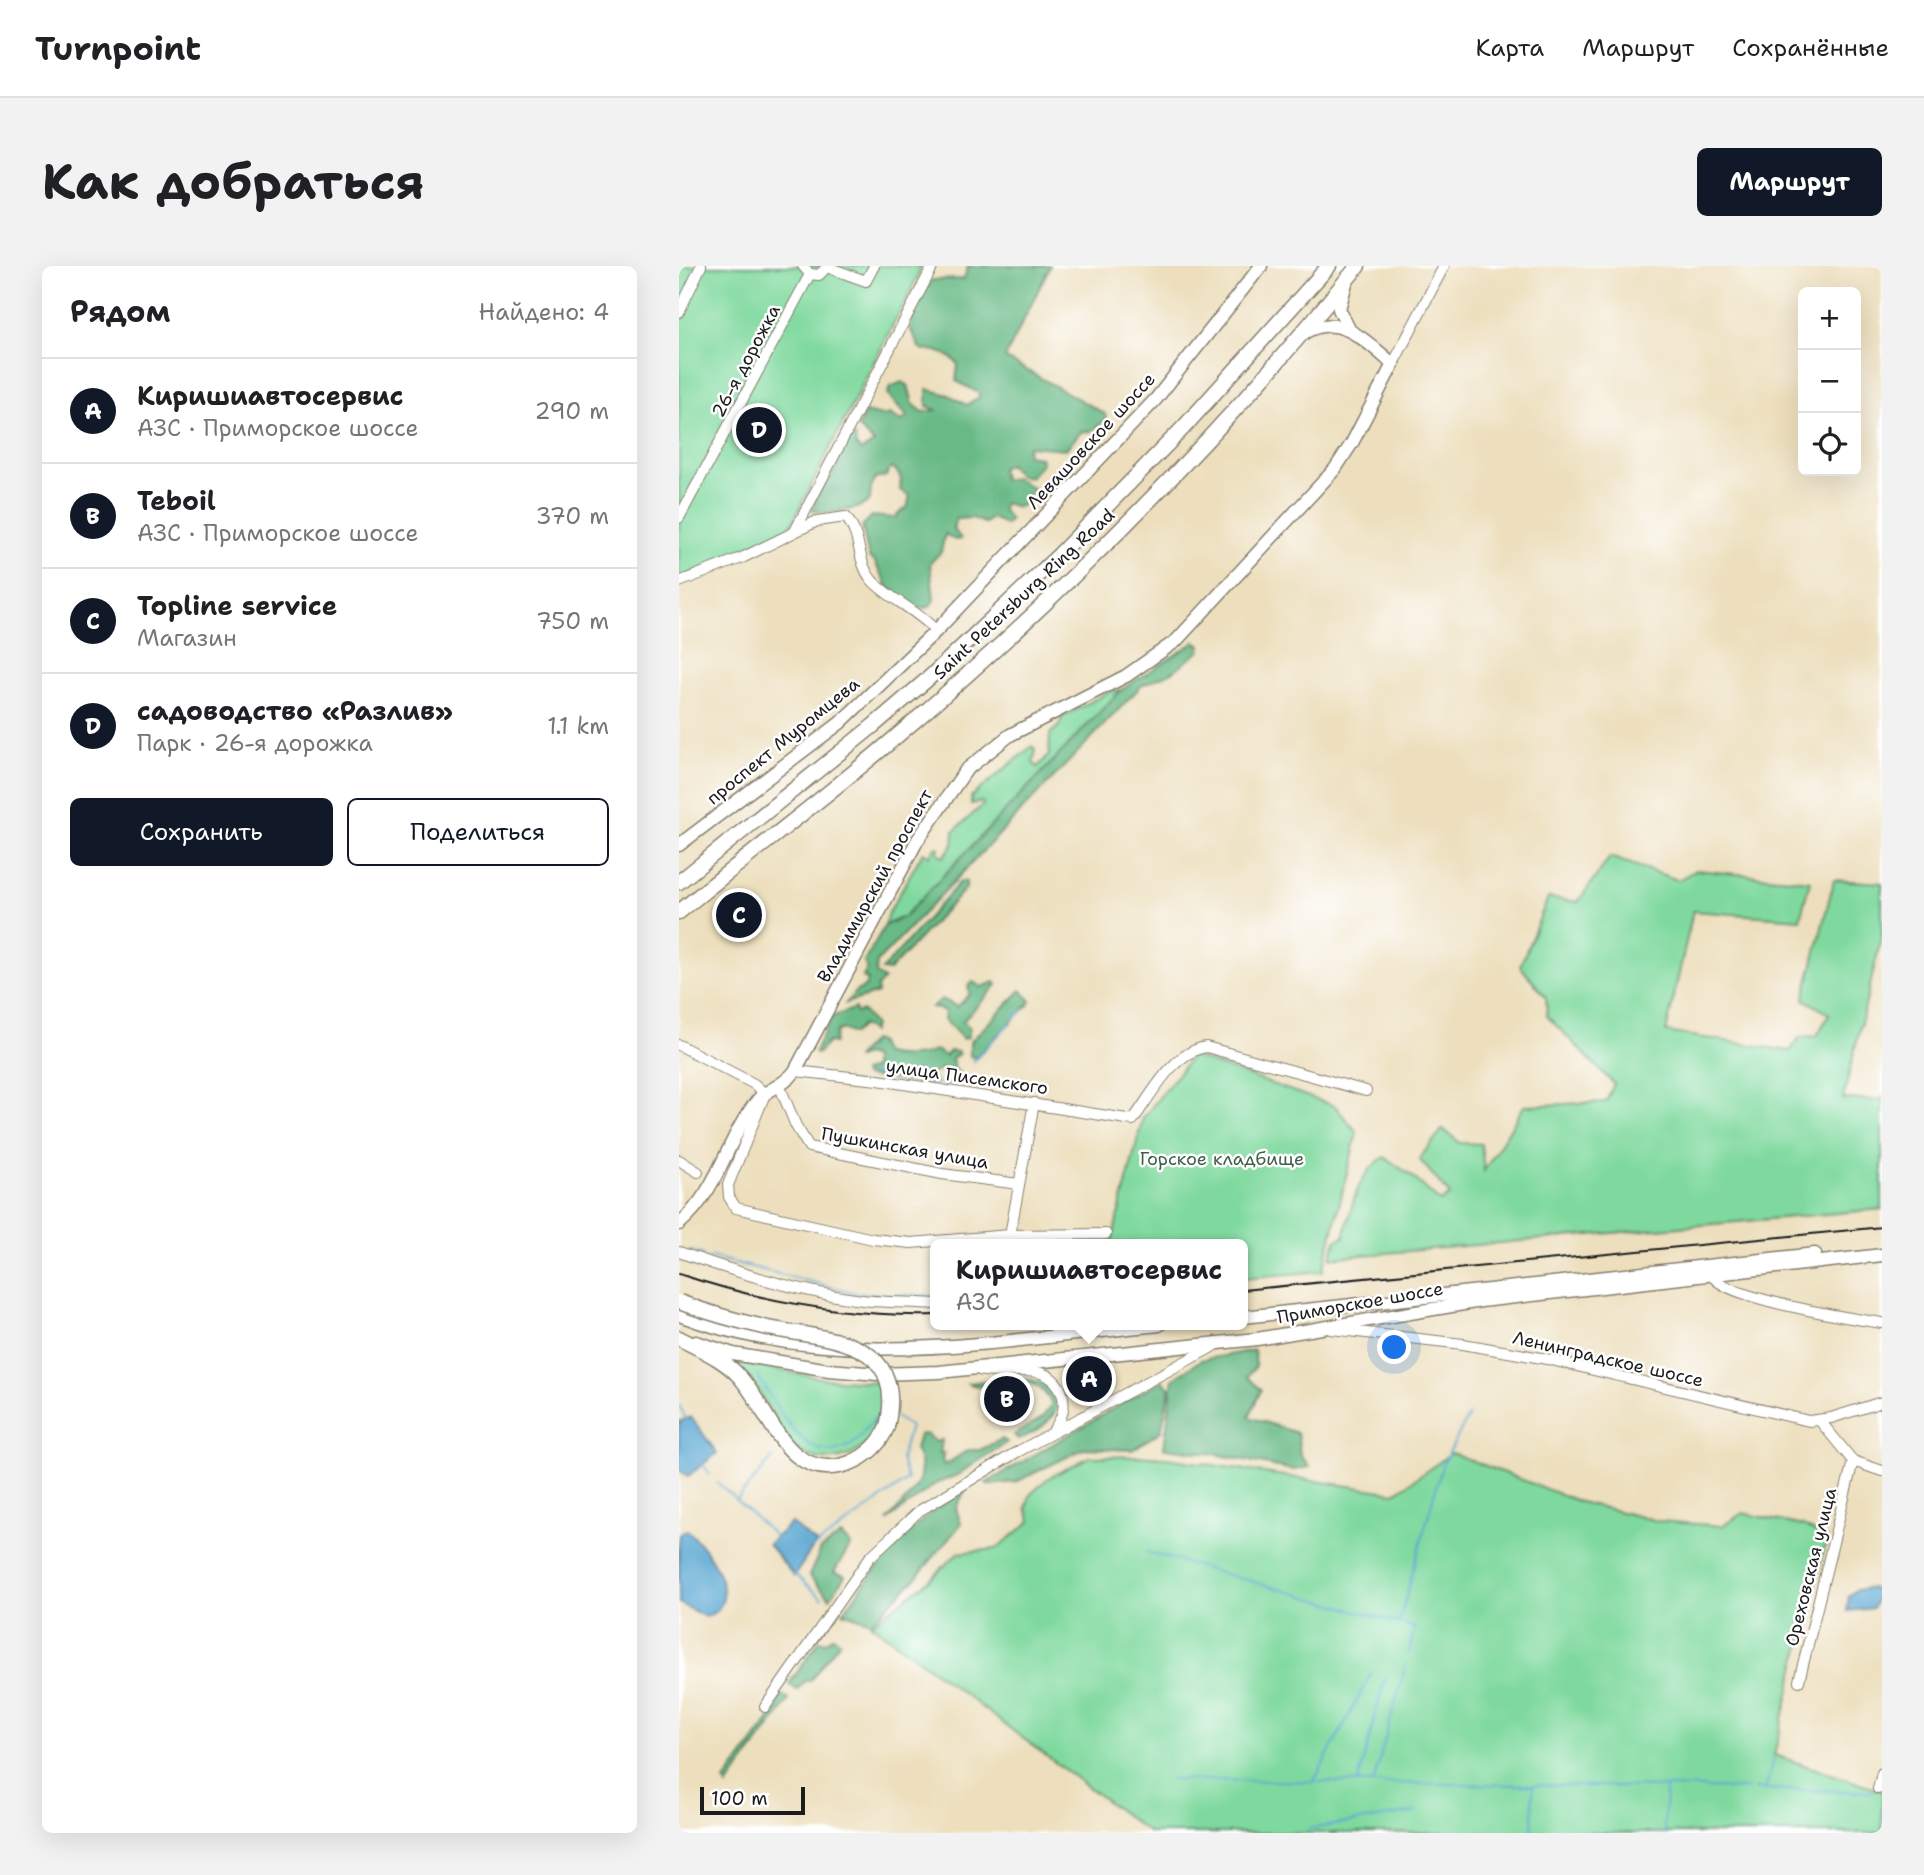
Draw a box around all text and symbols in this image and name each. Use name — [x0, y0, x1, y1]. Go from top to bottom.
text: Turnpoint — [35, 26, 201, 71]
text: Карта — [1476, 32, 1544, 64]
text: Маршрут — [1582, 32, 1694, 64]
text: Сохранённые — [1732, 32, 1889, 64]
button: Маршрут — [1697, 148, 1882, 216]
text: Как добраться — [42, 149, 424, 215]
map controls — [1798, 287, 1861, 476]
button: + — [1798, 287, 1861, 350]
text: Рядом — [70, 291, 170, 332]
text: Найдено: 4 — [479, 297, 609, 327]
street label: 26-я дорожка — [706, 300, 786, 422]
button: − — [1798, 350, 1861, 413]
street label: Левашовское шоссе — [1021, 368, 1161, 514]
text: Киришиавтосервис — [137, 378, 404, 413]
text: A — [84, 396, 102, 426]
text: 290 m — [535, 396, 609, 426]
pin: D — [736, 404, 782, 456]
text: АЗС · Приморское шоссе — [137, 413, 418, 443]
button: locate — [1798, 413, 1861, 476]
text: Teboil — [137, 483, 216, 518]
text: B — [86, 501, 100, 531]
text: 370 m — [536, 501, 609, 531]
street label: Saint Petersburg Ring Road — [928, 503, 1120, 685]
text: АЗС · Приморское шоссе — [137, 518, 418, 548]
text: Topline service — [137, 588, 337, 623]
text: C — [86, 606, 100, 636]
text: 750 m — [536, 606, 609, 636]
text: Магазин — [137, 623, 237, 653]
street label: проспект Муромцева — [702, 672, 864, 810]
text: садоводство «Разлив» — [137, 693, 453, 728]
text: D — [85, 711, 101, 741]
text: 1.1 km — [547, 711, 609, 741]
text: Парк · 26-я дорожка — [137, 728, 373, 758]
street label: Владимирский проспект — [812, 784, 939, 987]
button: Сохранить — [70, 798, 333, 866]
button: Поделиться — [347, 798, 609, 866]
pin: C — [716, 889, 762, 941]
street label: улица Писемского — [884, 1054, 1050, 1100]
street label: Пушкинская улица — [820, 1121, 990, 1175]
park label: Горское кладбище — [1140, 1147, 1304, 1171]
popup — [930, 1239, 1248, 1330]
text: Киришиавтосервис — [956, 1252, 1222, 1287]
street label: Приморское шоссе — [1275, 1277, 1445, 1329]
text: АЗС — [956, 1287, 1000, 1317]
street label: Ленинградское шоссе — [1510, 1325, 1706, 1393]
your location — [1377, 1330, 1411, 1364]
pin: A — [1066, 1353, 1112, 1405]
pin: B — [984, 1373, 1030, 1425]
street label: Ореховская улица — [1780, 1485, 1842, 1649]
scale bar — [700, 1784, 805, 1816]
text: 100 m — [711, 1786, 768, 1811]

